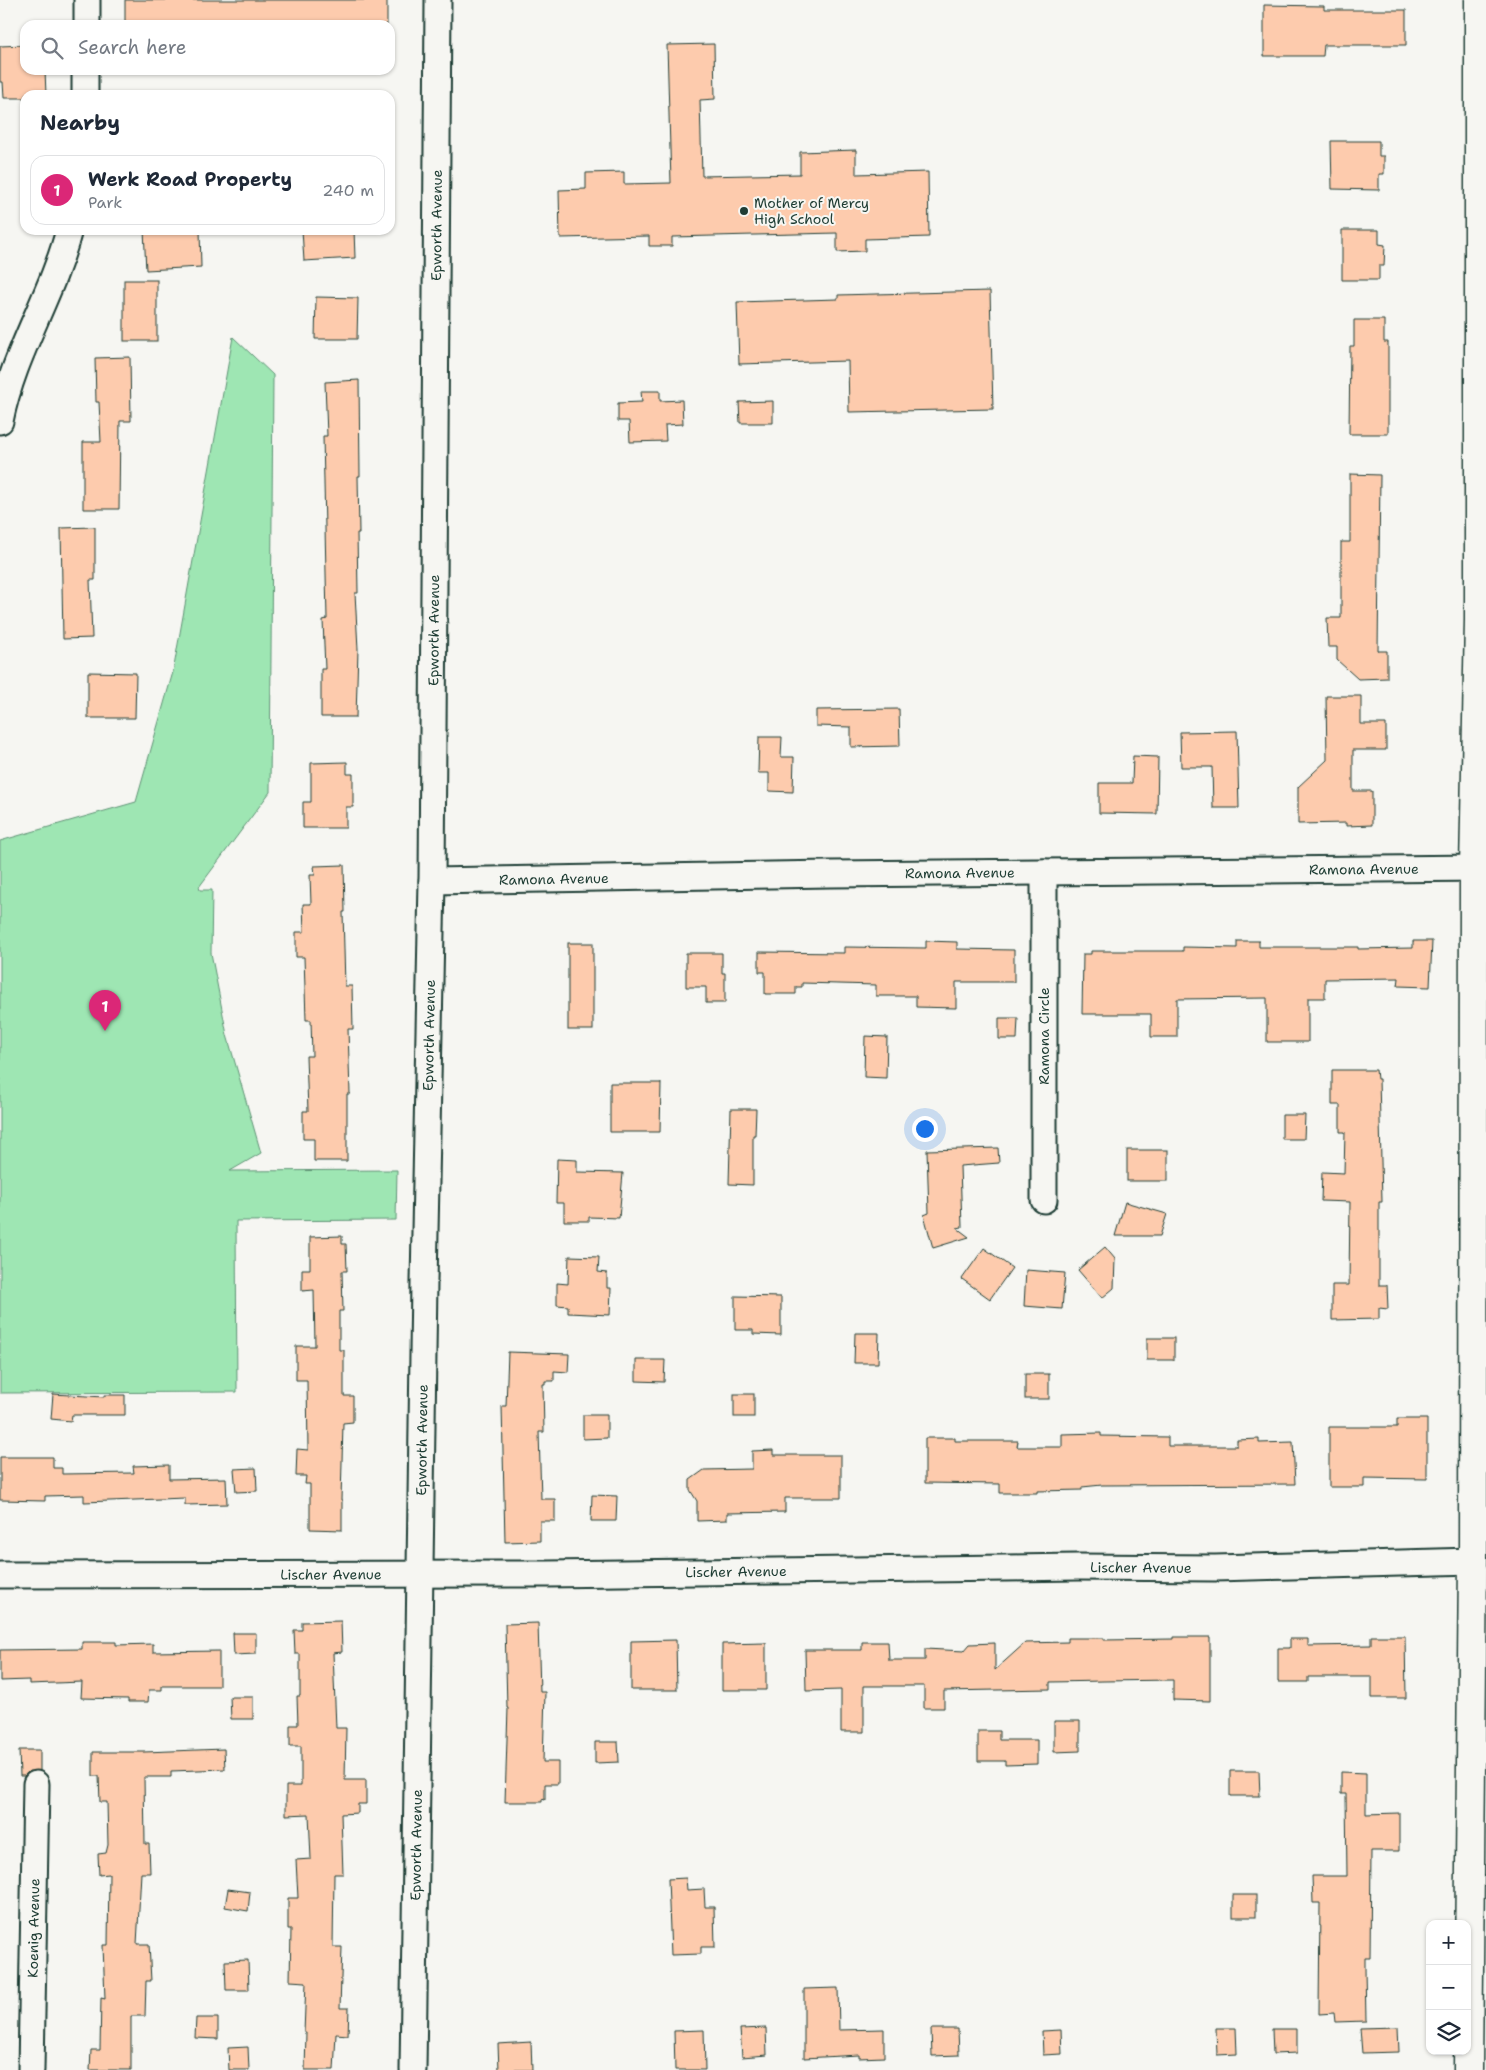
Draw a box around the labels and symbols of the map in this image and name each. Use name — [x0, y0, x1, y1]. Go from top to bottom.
street label: Epworth Avenue — [427, 169, 446, 281]
place label: Mother of Mercy High School — [754, 194, 869, 228]
marker: Mother of Mercy High School — [738, 205, 750, 217]
street label: Epworth Avenue — [424, 574, 443, 686]
street label: Ramona Avenue — [1309, 860, 1419, 879]
street label: Ramona Avenue — [905, 863, 1015, 882]
street label: Ramona Avenue — [499, 869, 609, 889]
street label: Epworth Avenue — [419, 979, 439, 1091]
street label: Ramona Circle — [1035, 987, 1053, 1085]
pin: 1 — [89, 990, 121, 1031]
your location — [912, 1116, 938, 1142]
street label: Epworth Avenue — [412, 1384, 432, 1496]
street label: Lischer Avenue — [1090, 1558, 1192, 1577]
street label: Lischer Avenue — [685, 1562, 787, 1581]
street label: Lischer Avenue — [280, 1565, 382, 1583]
street label: Epworth Avenue — [406, 1789, 426, 1901]
street label: Koenig Avenue — [24, 1878, 43, 1978]

